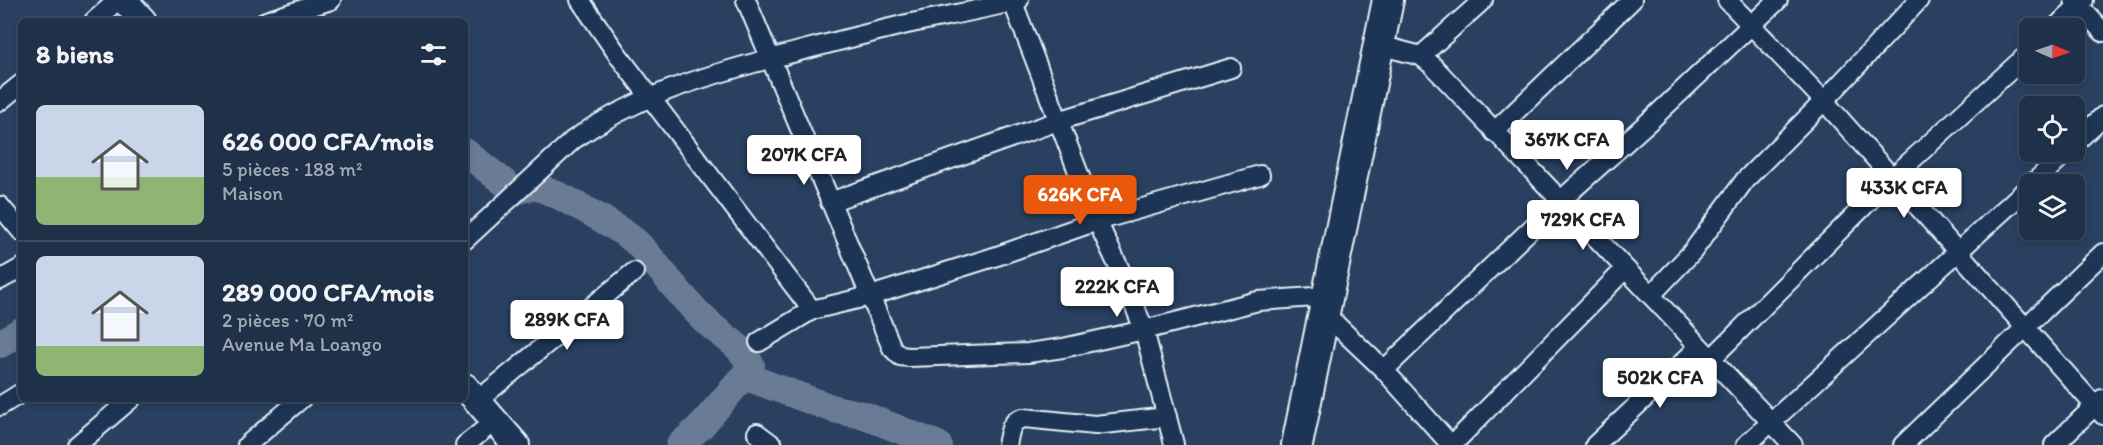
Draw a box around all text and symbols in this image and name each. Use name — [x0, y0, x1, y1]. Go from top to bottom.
north arrow — [2019, 18, 2085, 84]
map controls — [2019, 18, 2085, 240]
text: 8 biens — [36, 38, 114, 70]
icon: filters — [417, 38, 450, 71]
button: locate — [2019, 96, 2085, 162]
pin: 367K CFA — [1505, 120, 1629, 171]
text: 626 000 CFA/mois — [222, 125, 434, 157]
text: 367K CFA — [1525, 127, 1609, 151]
icon: home — [84, 129, 156, 201]
pin: 207K CFA — [742, 135, 866, 186]
text: 207K CFA — [761, 142, 847, 166]
text: 5 pièces · 188 m² — [222, 157, 362, 181]
pin: 433K CFA — [1842, 168, 1966, 219]
button: layers — [2019, 174, 2085, 240]
pin: 626K CFA — [1018, 175, 1142, 226]
text: 433K CFA — [1861, 175, 1947, 199]
text: Maison — [222, 181, 283, 205]
text: 626K CFA — [1038, 182, 1122, 206]
pin: 729K CFA — [1521, 200, 1645, 251]
text: 729K CFA — [1541, 207, 1625, 231]
pin: 222K CFA — [1055, 267, 1179, 318]
text: 222K CFA — [1075, 274, 1159, 298]
text: 289 000 CFA/mois — [222, 276, 434, 308]
icon: home — [84, 280, 156, 352]
pin: 289K CFA — [505, 300, 629, 351]
text: 289K CFA — [524, 307, 610, 331]
text: 2 pièces · 70 m² — [222, 308, 353, 332]
text: Avenue Ma Loango — [222, 332, 382, 356]
pin: 502K CFA — [1598, 358, 1722, 409]
text: 502K CFA — [1617, 365, 1703, 389]

